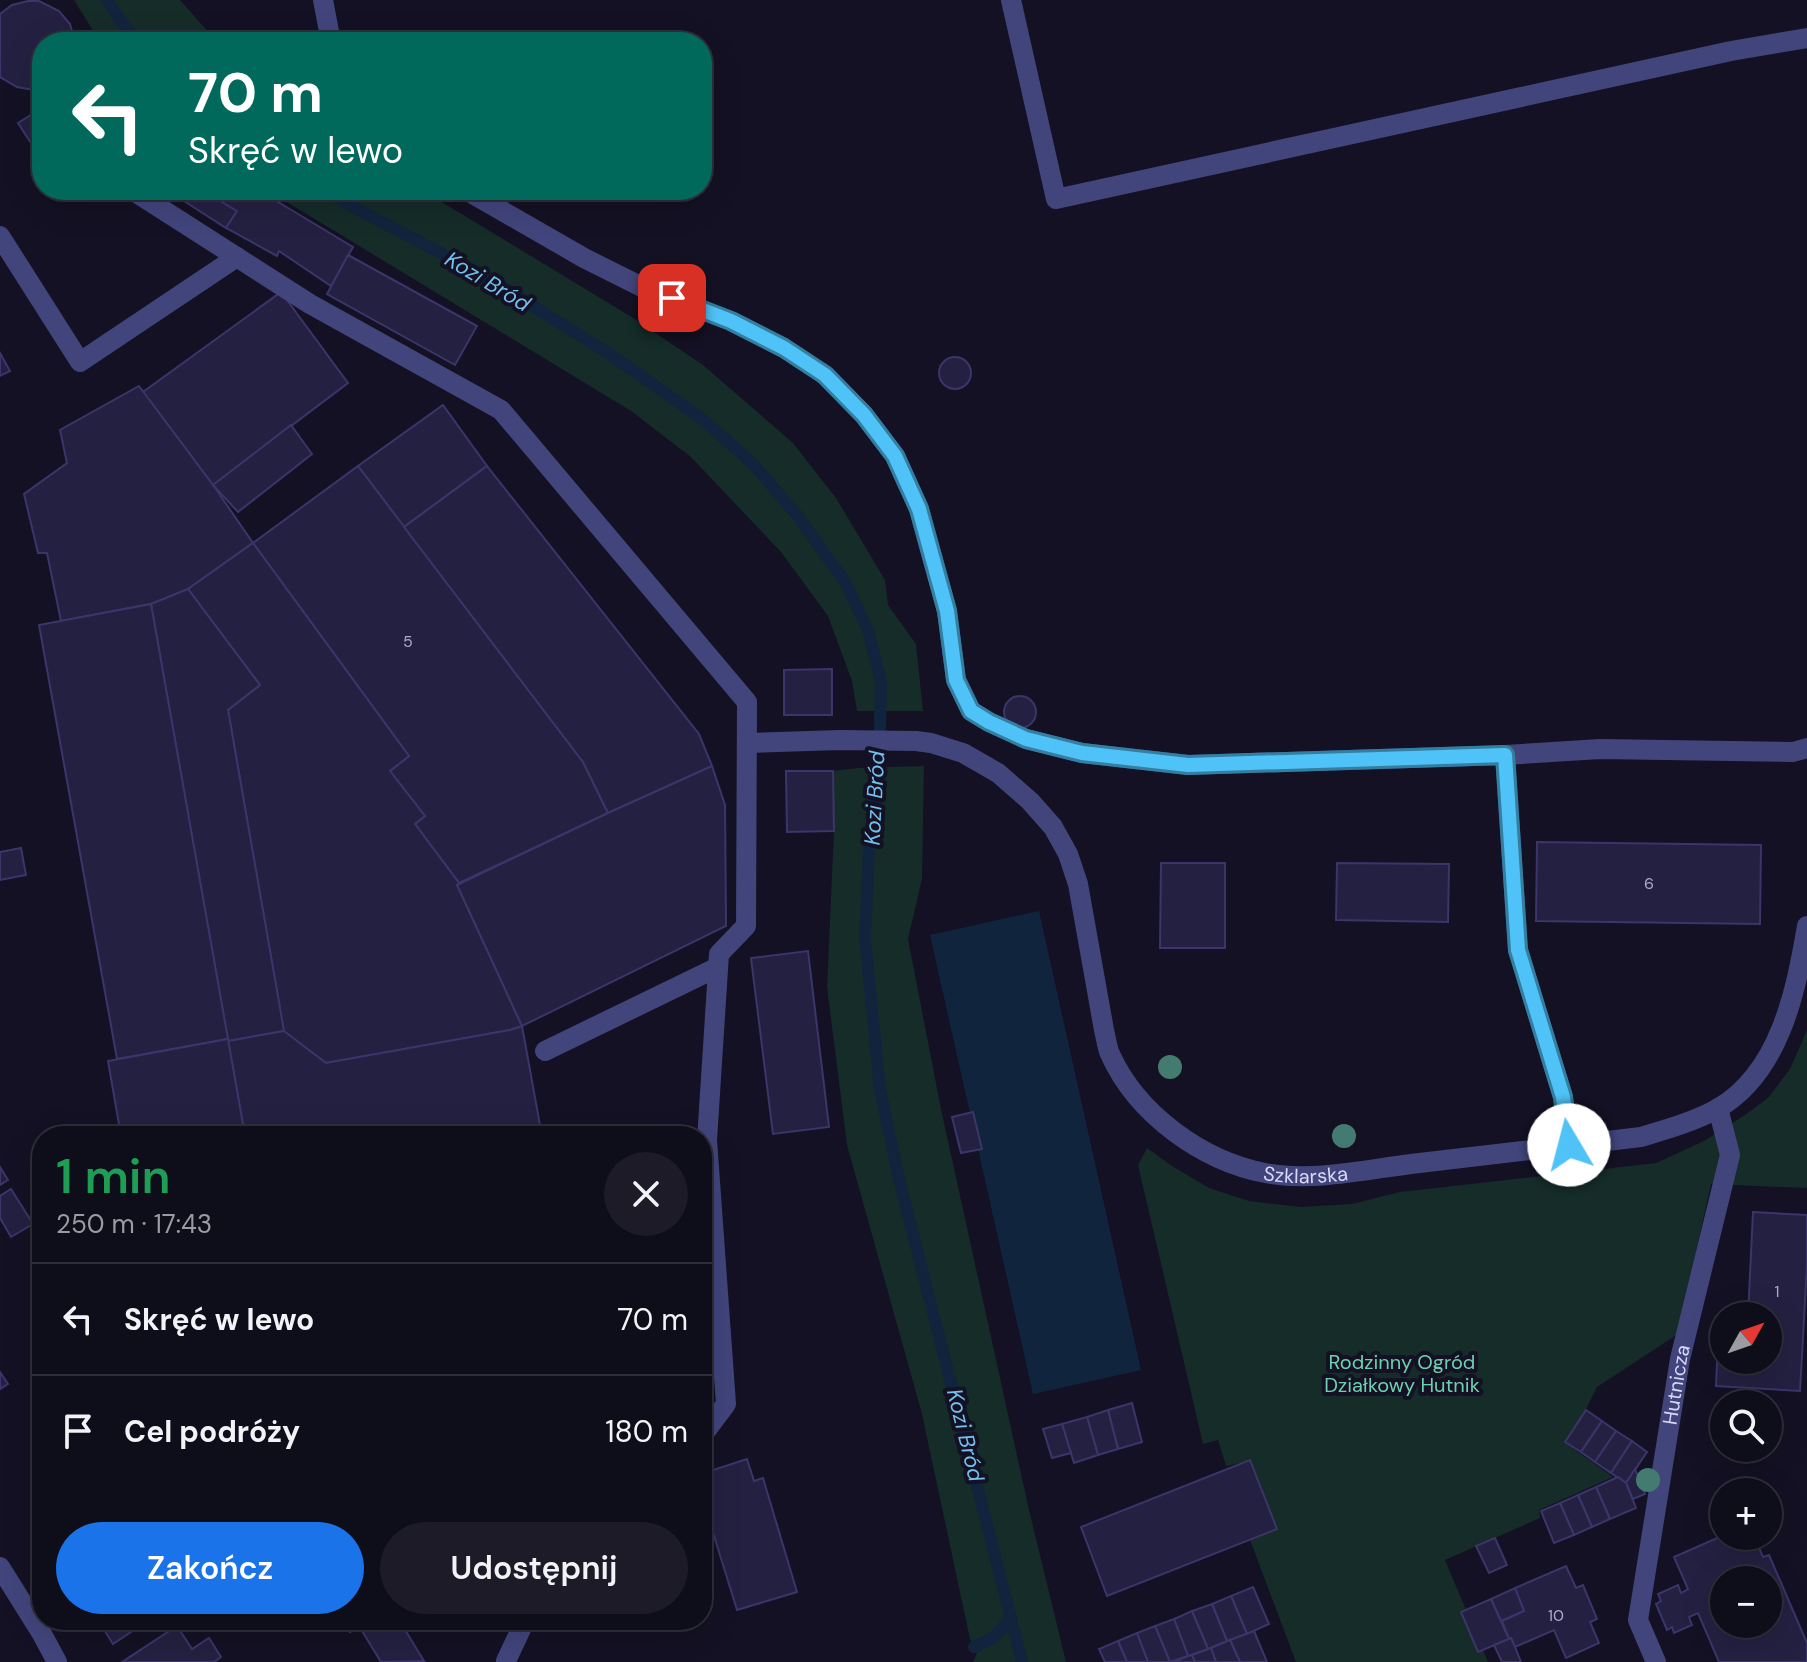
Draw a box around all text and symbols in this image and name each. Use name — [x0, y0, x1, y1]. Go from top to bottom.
text: 70 m — [188, 56, 323, 129]
icon: left — [56, 64, 160, 168]
text: Skręć w lewo — [188, 127, 403, 174]
water label: Kozi Bród — [440, 245, 536, 318]
pin — [638, 264, 706, 332]
icon: arrive — [650, 276, 694, 320]
house number: 5 — [403, 631, 413, 652]
water label: Kozi Bród — [858, 750, 891, 846]
house number: 6 — [1644, 873, 1654, 894]
position arrow — [1527, 1103, 1611, 1187]
text: 1 min — [56, 1145, 171, 1208]
button: close — [604, 1152, 688, 1236]
street label: Szklarska — [1261, 1160, 1349, 1189]
text: 250 m · 17:43 — [56, 1207, 212, 1241]
house number: 1 — [1775, 1281, 1780, 1302]
icon: left — [56, 1297, 100, 1341]
text: Skręć w lewo — [124, 1300, 314, 1339]
text: 70 m — [617, 1300, 688, 1339]
north arrow — [1710, 1302, 1782, 1374]
map controls — [1710, 1302, 1782, 1638]
street label: Hutnicza — [1657, 1342, 1696, 1427]
park label: Rodzinny Ogród Działkowy Hutnik — [1324, 1349, 1480, 1398]
water label: Kozi Bród — [940, 1386, 991, 1485]
button: search — [1710, 1390, 1782, 1462]
icon: arrive — [56, 1409, 100, 1453]
text: Cel podróży — [124, 1412, 300, 1451]
text: 180 m — [605, 1412, 688, 1451]
button: + — [1710, 1478, 1782, 1550]
button: Zakończ — [56, 1522, 364, 1614]
button: Udostępnij — [380, 1522, 688, 1614]
button: − — [1710, 1566, 1782, 1638]
house number: 10 — [1548, 1605, 1564, 1626]

